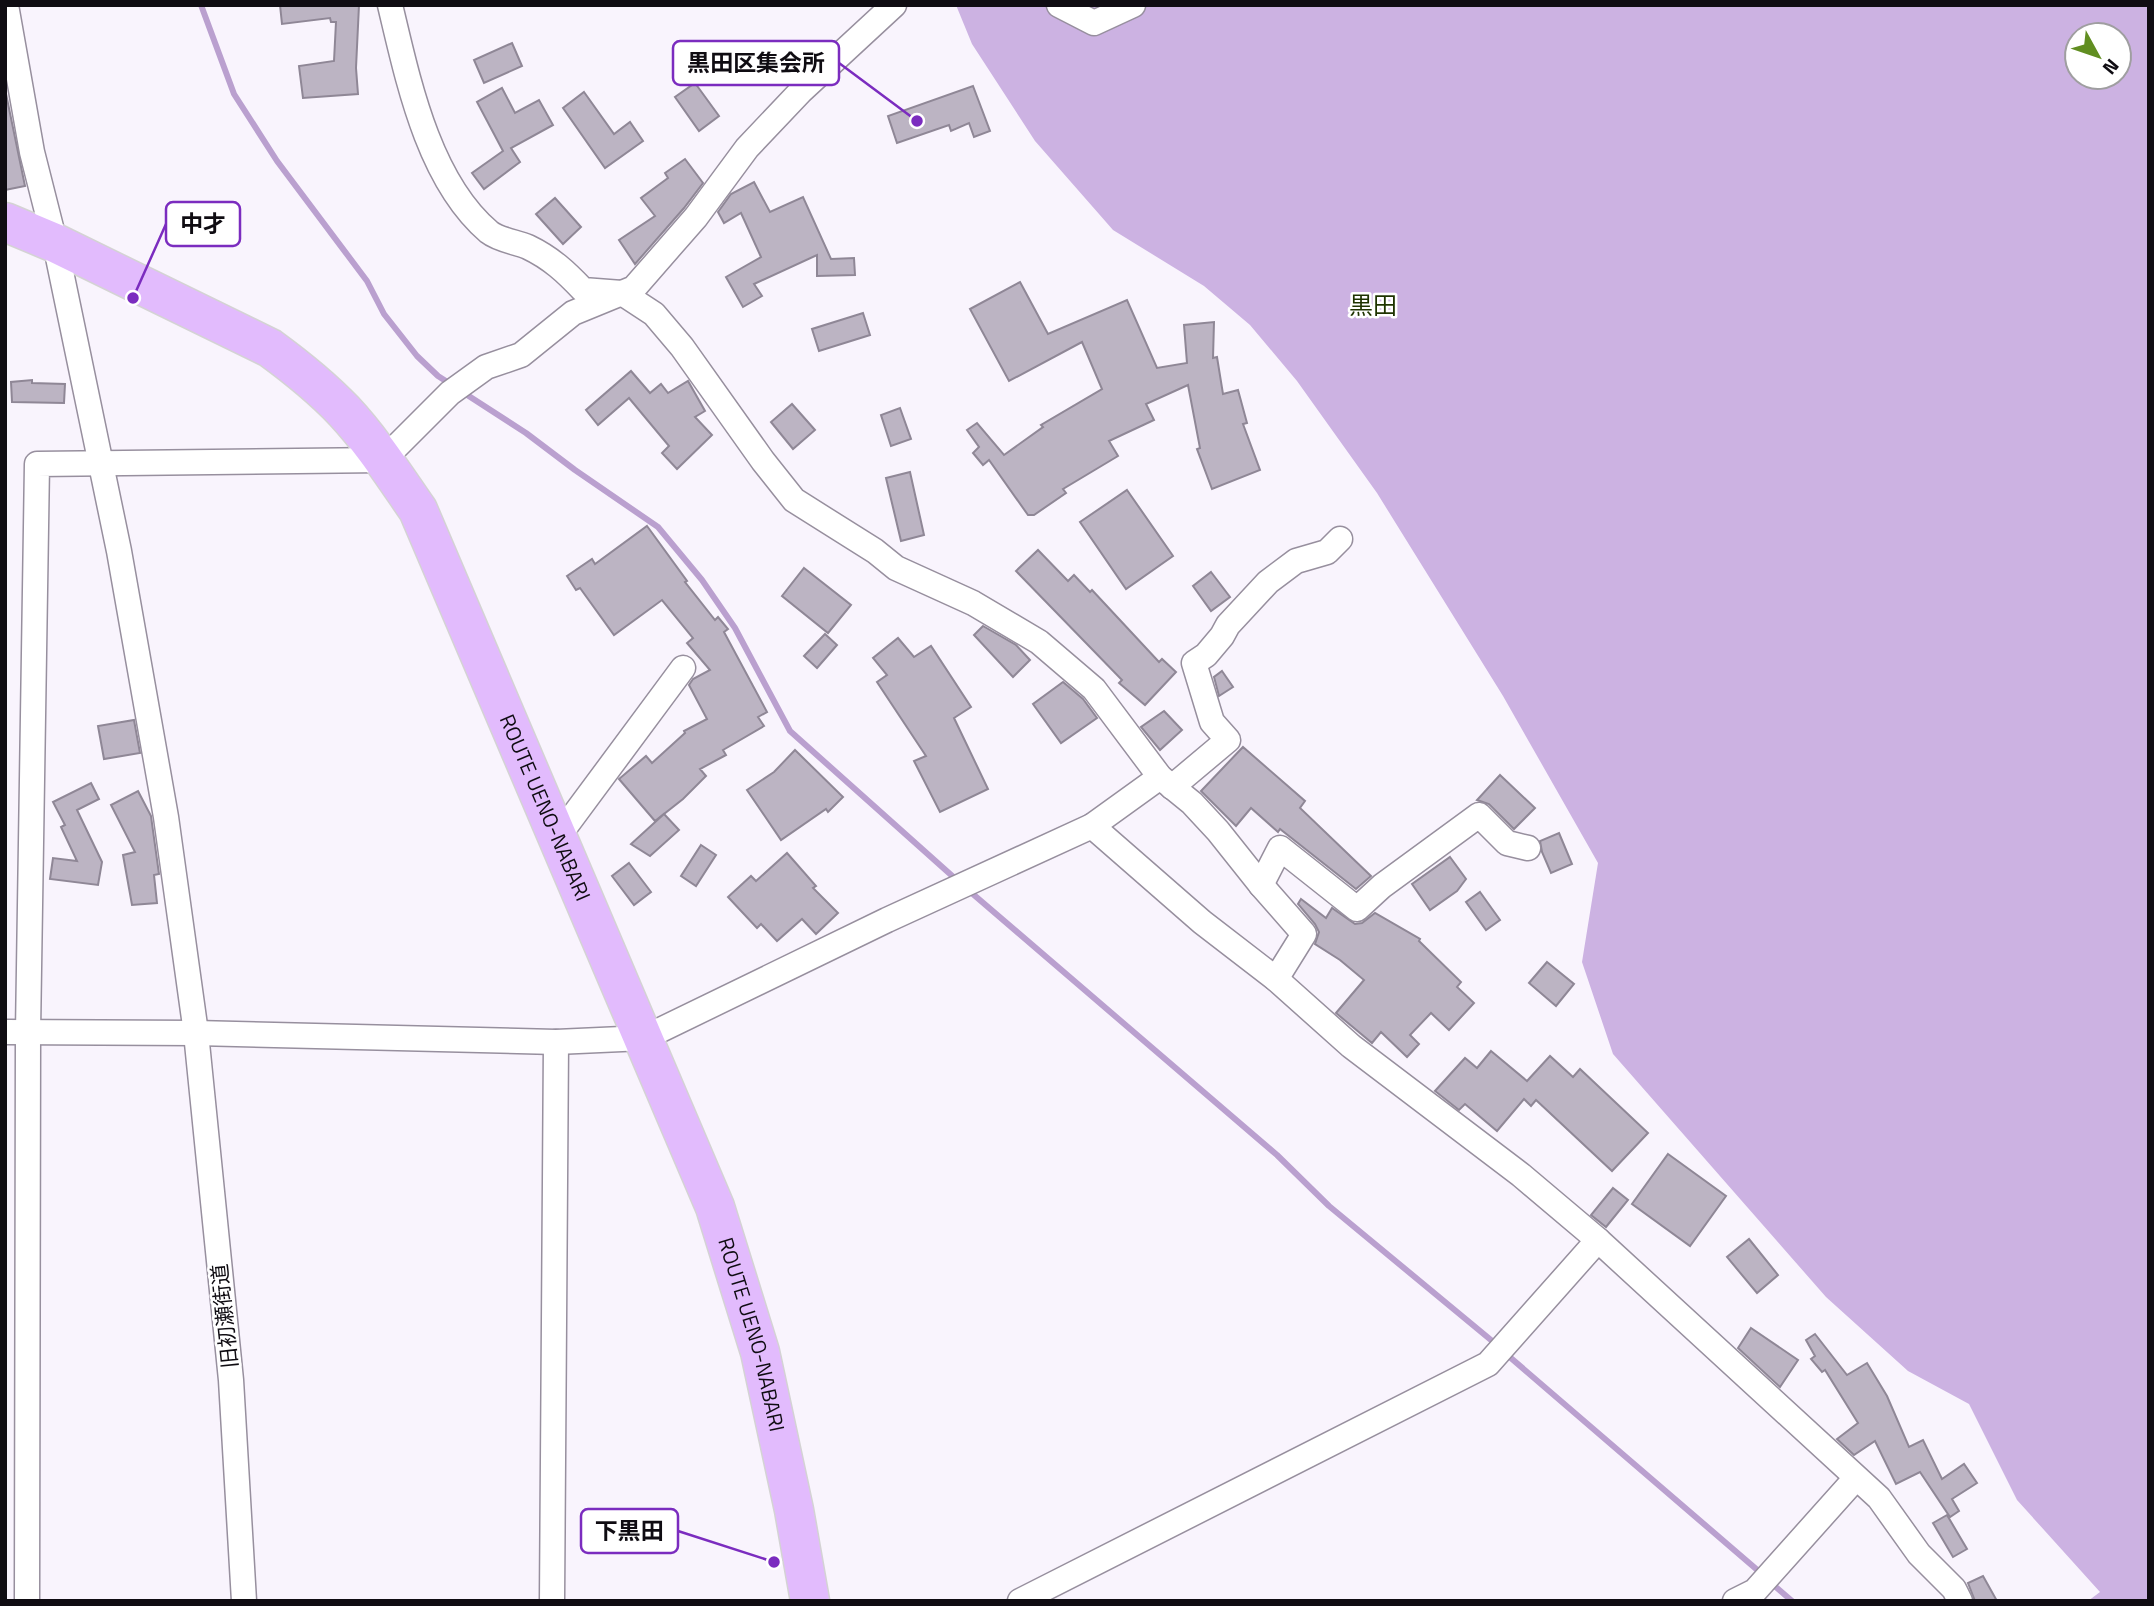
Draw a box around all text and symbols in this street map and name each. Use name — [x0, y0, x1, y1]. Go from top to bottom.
north arrow — [2063, 21, 2133, 91]
callout: 黒田区集会所 — [673, 41, 839, 85]
text: 黒田区集会所 — [687, 45, 825, 80]
text: N — [2096, 53, 2127, 82]
callout: 中才 — [166, 202, 240, 246]
text: 中才 — [180, 206, 226, 241]
district label: 黒田 — [1349, 287, 1397, 323]
street label: ROUTE UENO-NABARI — [492, 709, 600, 906]
street label: ROUTE UENO-NABARI — [710, 1233, 794, 1434]
street label: 旧初瀬街道 — [203, 1262, 245, 1370]
callout: 下黒田 — [581, 1509, 678, 1553]
text: 下黒田 — [595, 1513, 664, 1548]

